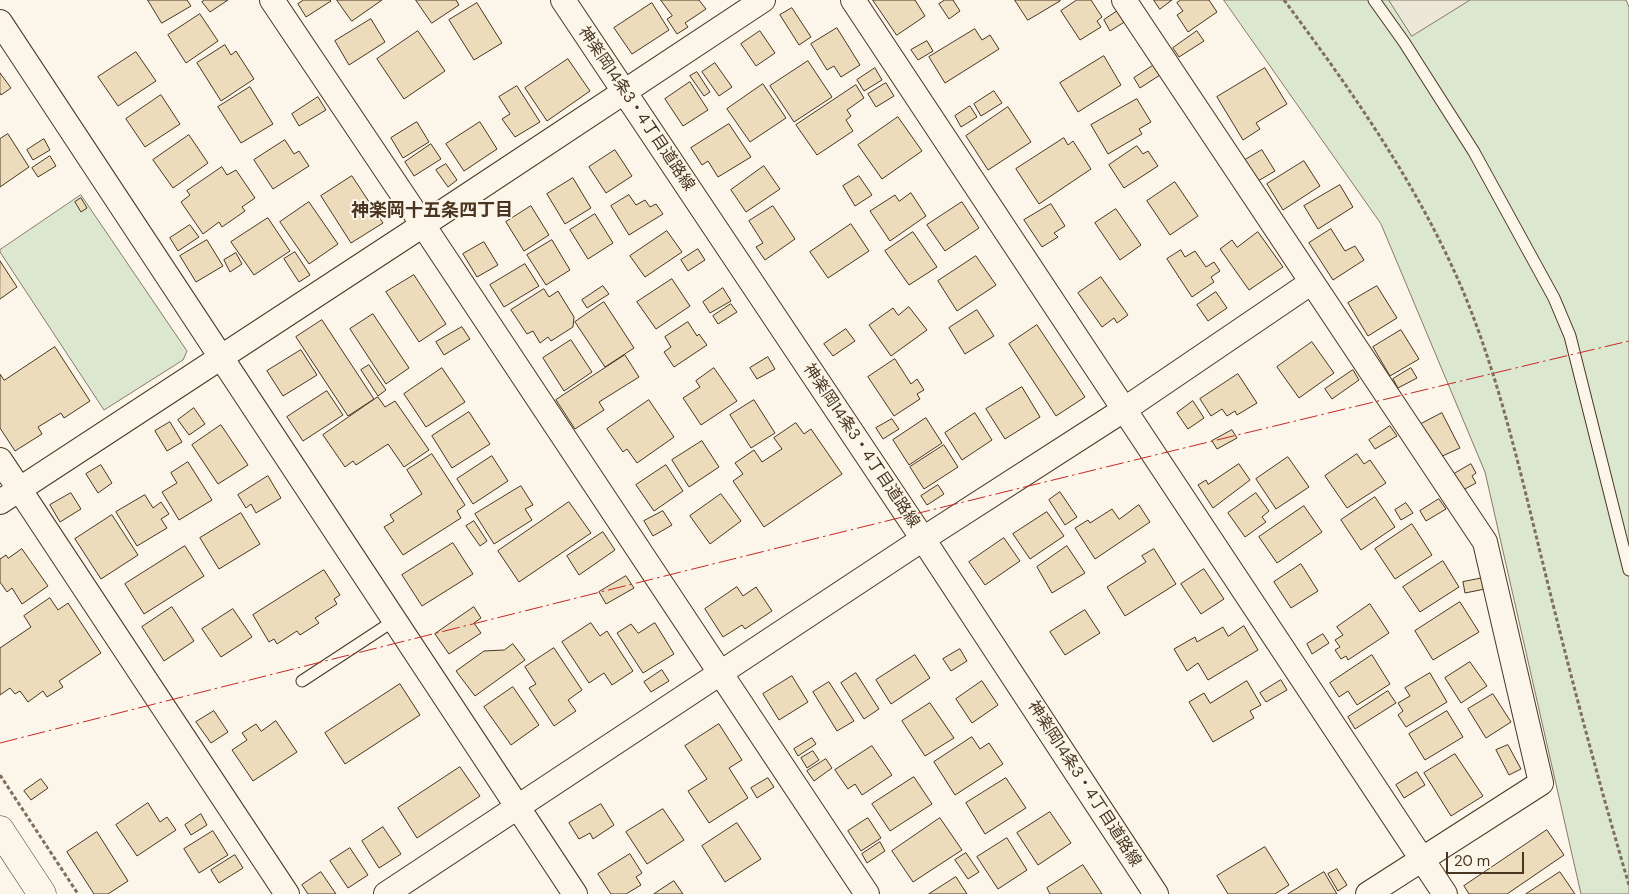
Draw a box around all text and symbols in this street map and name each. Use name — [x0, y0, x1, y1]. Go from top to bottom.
street label: 神楽岡14条3・4丁目道路線 — [574, 23, 698, 195]
district label: 神楽岡十五条四丁目 — [351, 200, 513, 222]
street label: 神楽岡14条3・4丁目道路線 — [799, 360, 923, 532]
street label: 神楽岡14条3・4丁目道路線 — [1023, 697, 1145, 871]
scale bar — [1449, 842, 1526, 874]
text: 20 m — [1454, 851, 1490, 871]

